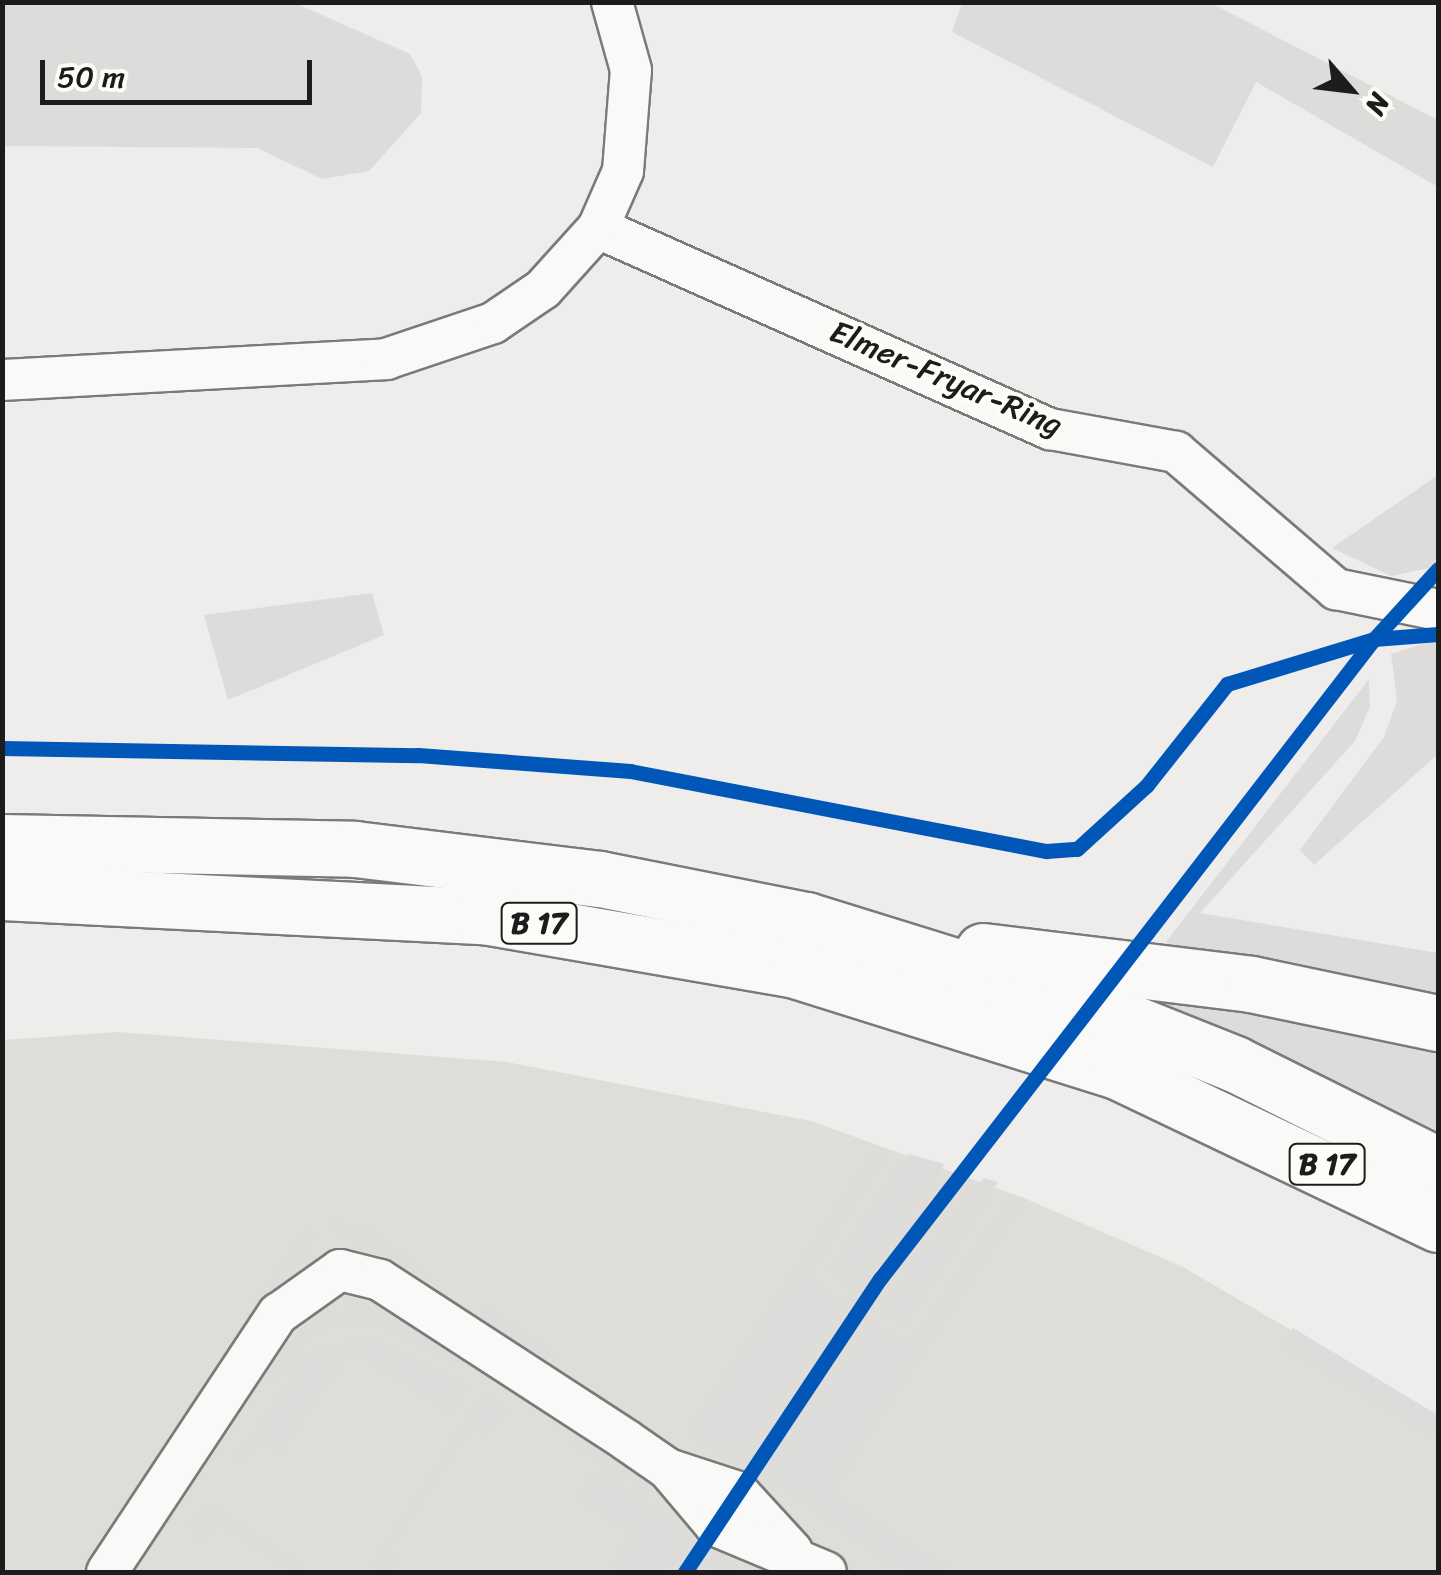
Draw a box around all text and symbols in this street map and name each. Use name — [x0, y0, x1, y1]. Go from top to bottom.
scale bar — [45, 40, 318, 102]
north arrow — [1301, 40, 1401, 140]
text: 50 m — [57, 50, 125, 104]
text: N — [1352, 84, 1404, 124]
street label: Elmer-Fryar-Ring — [824, 313, 1068, 445]
road number: B 17 — [499, 898, 579, 948]
road number: B 17 — [1287, 1139, 1367, 1189]

